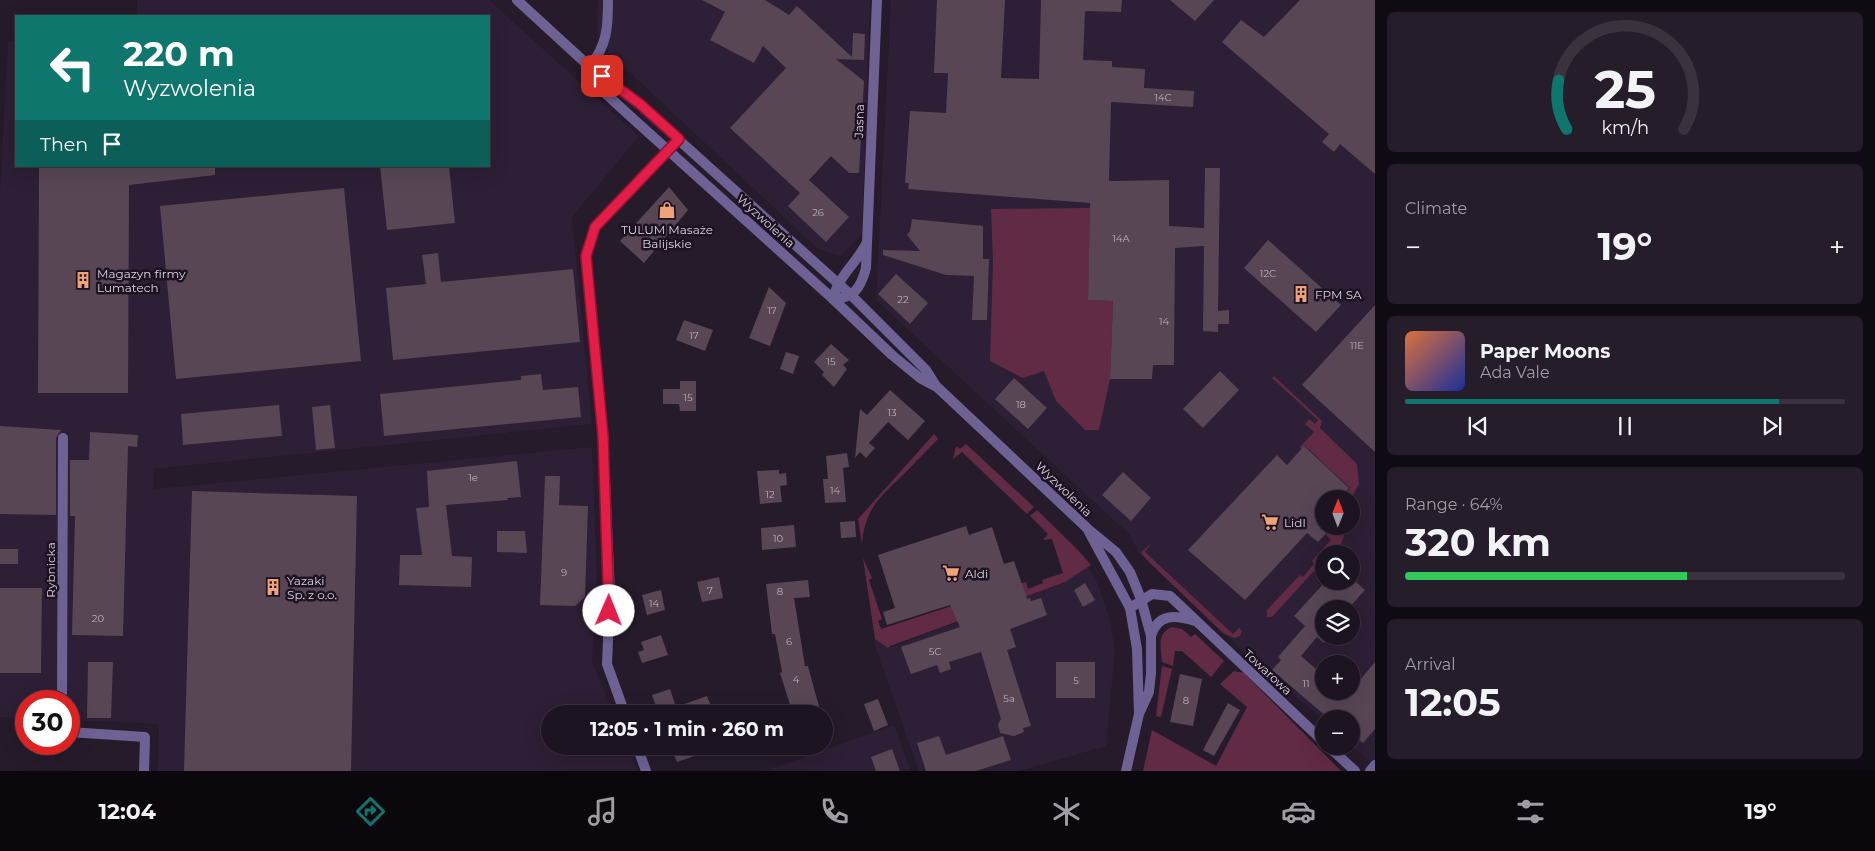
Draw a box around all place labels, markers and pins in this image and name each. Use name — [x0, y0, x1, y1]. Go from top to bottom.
pin — [581, 55, 623, 97]
shop icon: TULUM Masaże Balijskie — [657, 200, 677, 220]
place label: TULUM Masaże Balijskie — [621, 222, 713, 251]
place label: Magazyn firmy Lumatech — [97, 266, 186, 295]
building icon: Magazyn firmy Lumatech — [73, 270, 93, 290]
building icon: FPM SA — [1291, 284, 1311, 304]
place label: FPM SA — [1315, 287, 1362, 302]
supermarket icon: Lidl — [1260, 512, 1280, 532]
place label: Lidl — [1284, 515, 1306, 530]
supermarket icon: Aldi — [941, 563, 961, 583]
place label: Aldi — [965, 566, 988, 581]
place label: Yazaki Sp. z o.o. — [287, 573, 337, 602]
building icon: Yazaki Sp. z o.o. — [263, 577, 283, 597]

